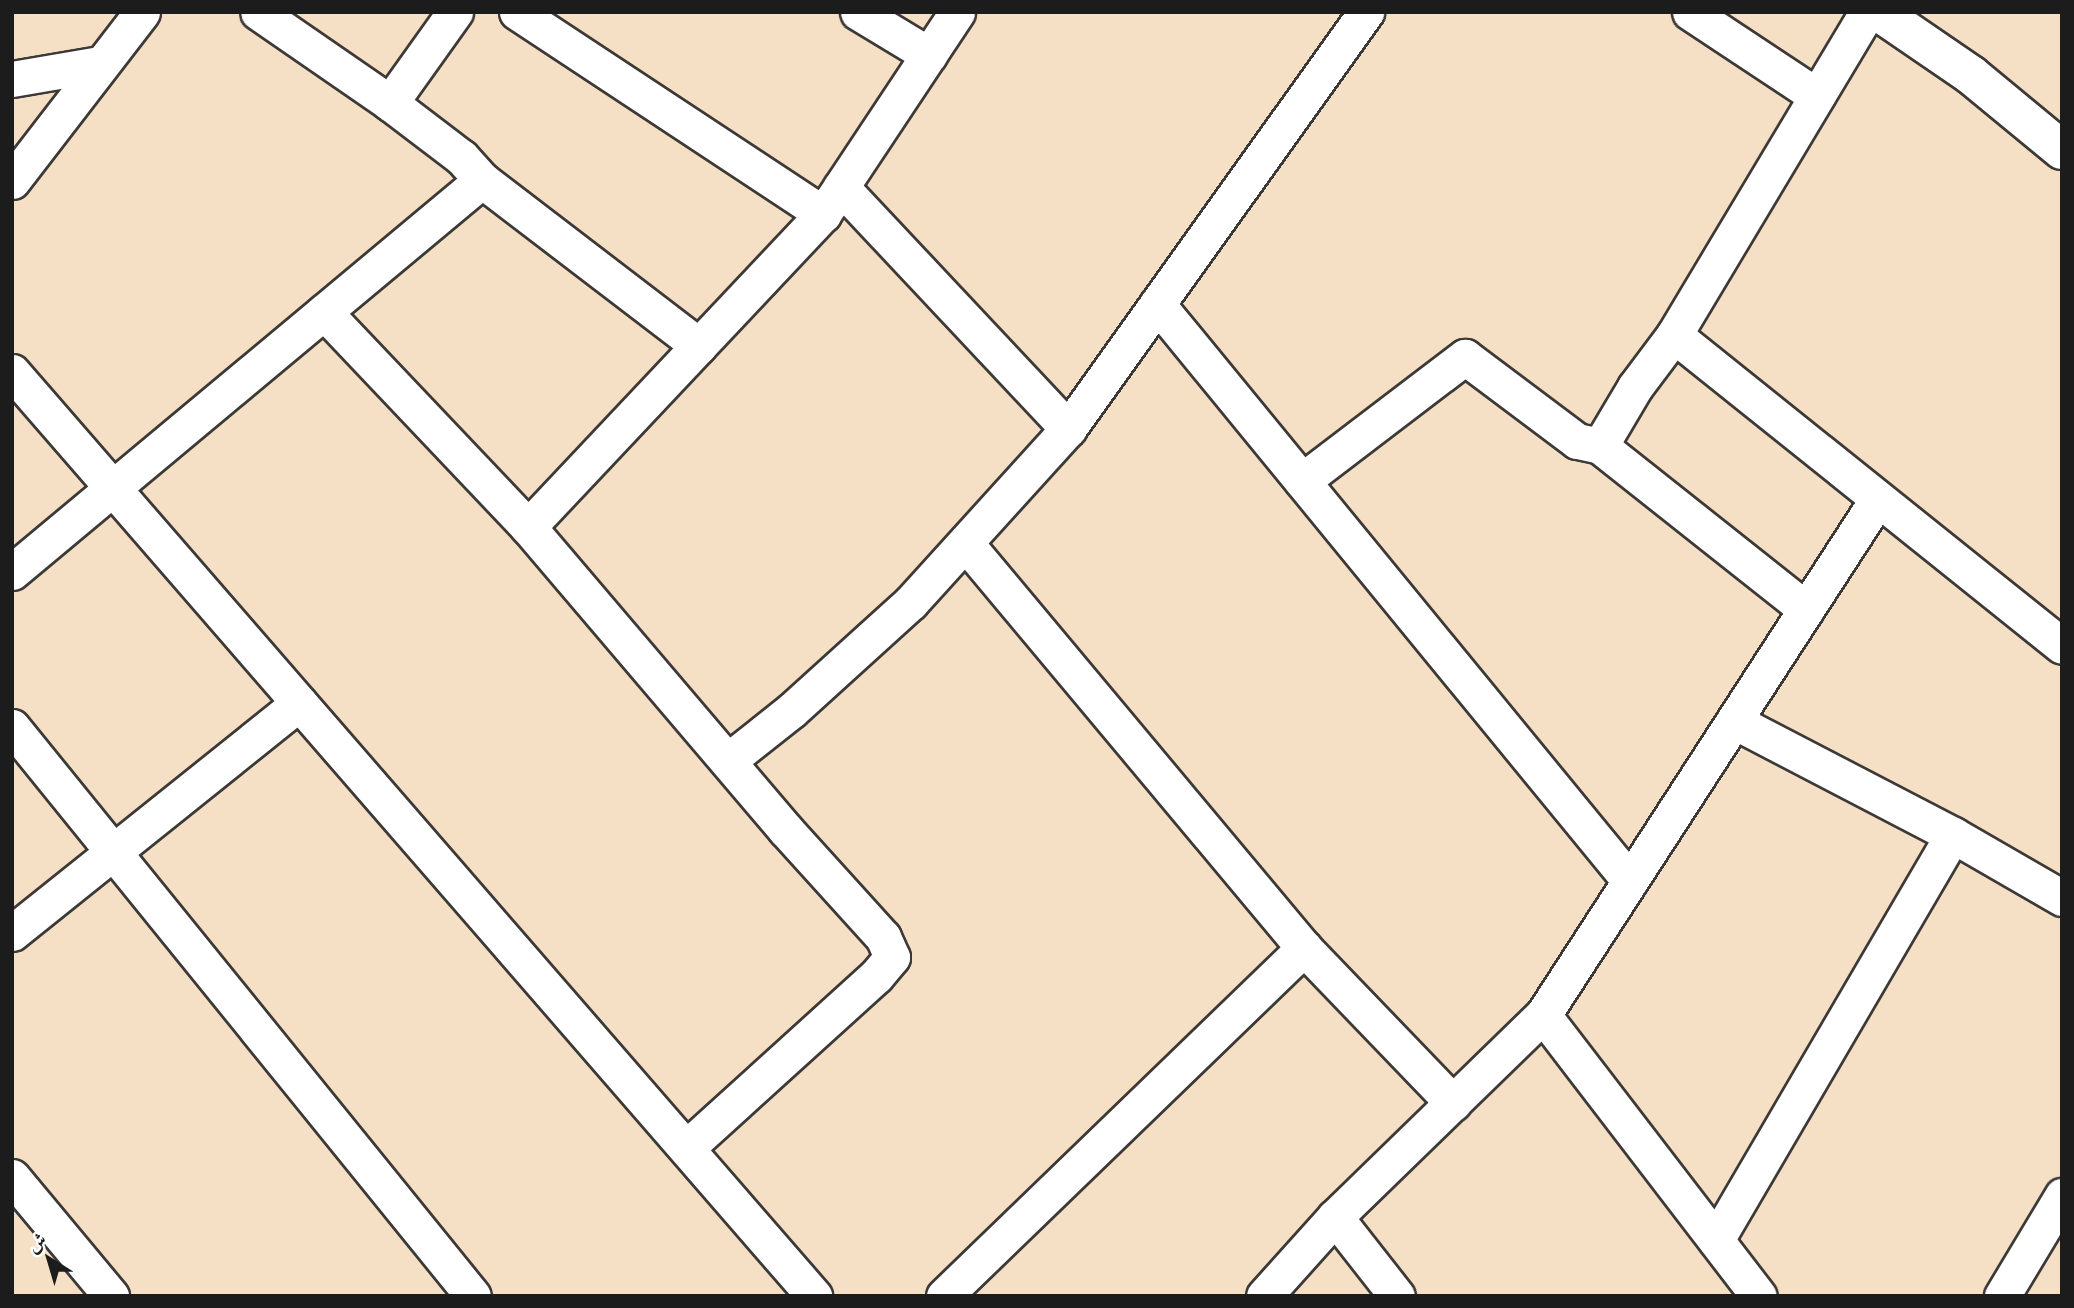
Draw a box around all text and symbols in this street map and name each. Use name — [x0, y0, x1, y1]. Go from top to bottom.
north arrow — [14, 1224, 84, 1294]
text: ش — [20, 1225, 52, 1259]

